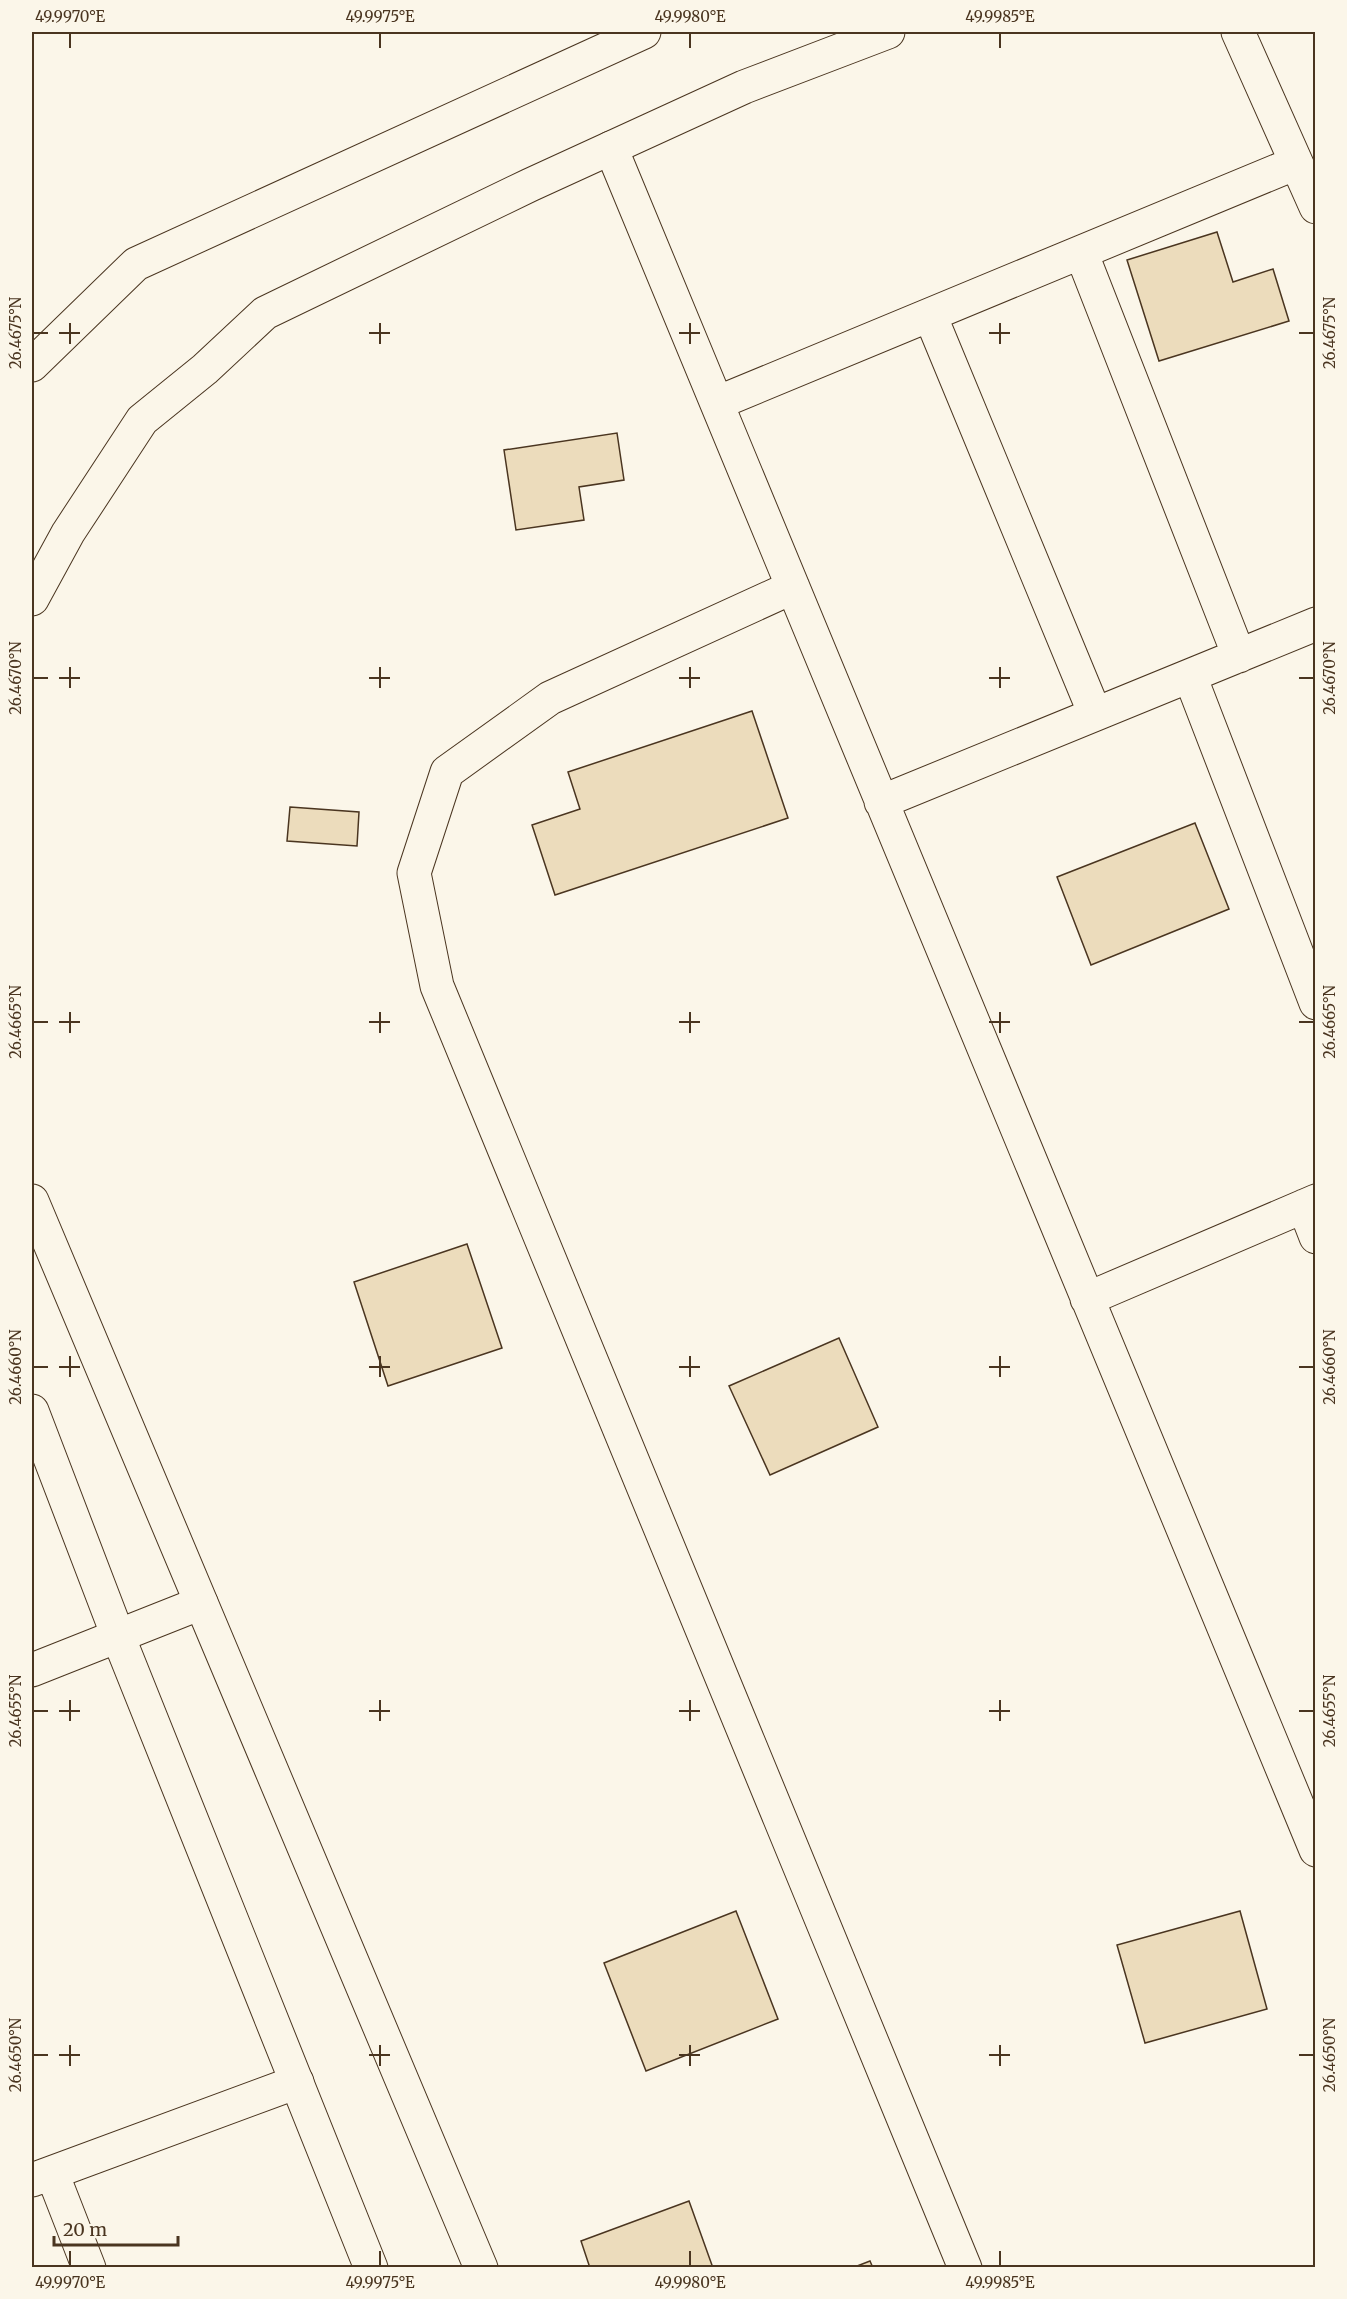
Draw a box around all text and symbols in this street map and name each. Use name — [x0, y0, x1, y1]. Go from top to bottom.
text: 49.9970°E — [35, 7, 106, 26]
text: 49.9975°E — [346, 7, 415, 26]
text: 49.9980°E — [654, 7, 726, 26]
text: 49.9985°E — [965, 7, 1035, 26]
text: 26.4675°N — [6, 297, 25, 369]
text: 26.4675°N — [1320, 297, 1339, 369]
text: 26.4670°N — [6, 641, 25, 715]
text: 26.4670°N — [1320, 641, 1339, 715]
text: 26.4665°N — [6, 985, 25, 1059]
text: 26.4665°N — [1320, 985, 1339, 1059]
text: 26.4660°N — [6, 1329, 25, 1405]
text: 26.4660°N — [1320, 1329, 1339, 1405]
text: 26.4655°N — [6, 1674, 25, 1747]
text: 26.4655°N — [1320, 1674, 1339, 1747]
text: 26.4650°N — [6, 2017, 25, 2092]
text: 26.4650°N — [1320, 2017, 1339, 2092]
scale bar — [54, 2209, 178, 2247]
text: 20 m — [63, 2218, 107, 2241]
text: 49.9970°E — [35, 2273, 106, 2292]
text: 49.9975°E — [346, 2273, 415, 2292]
text: 49.9980°E — [654, 2273, 726, 2292]
text: 49.9985°E — [965, 2273, 1035, 2292]

